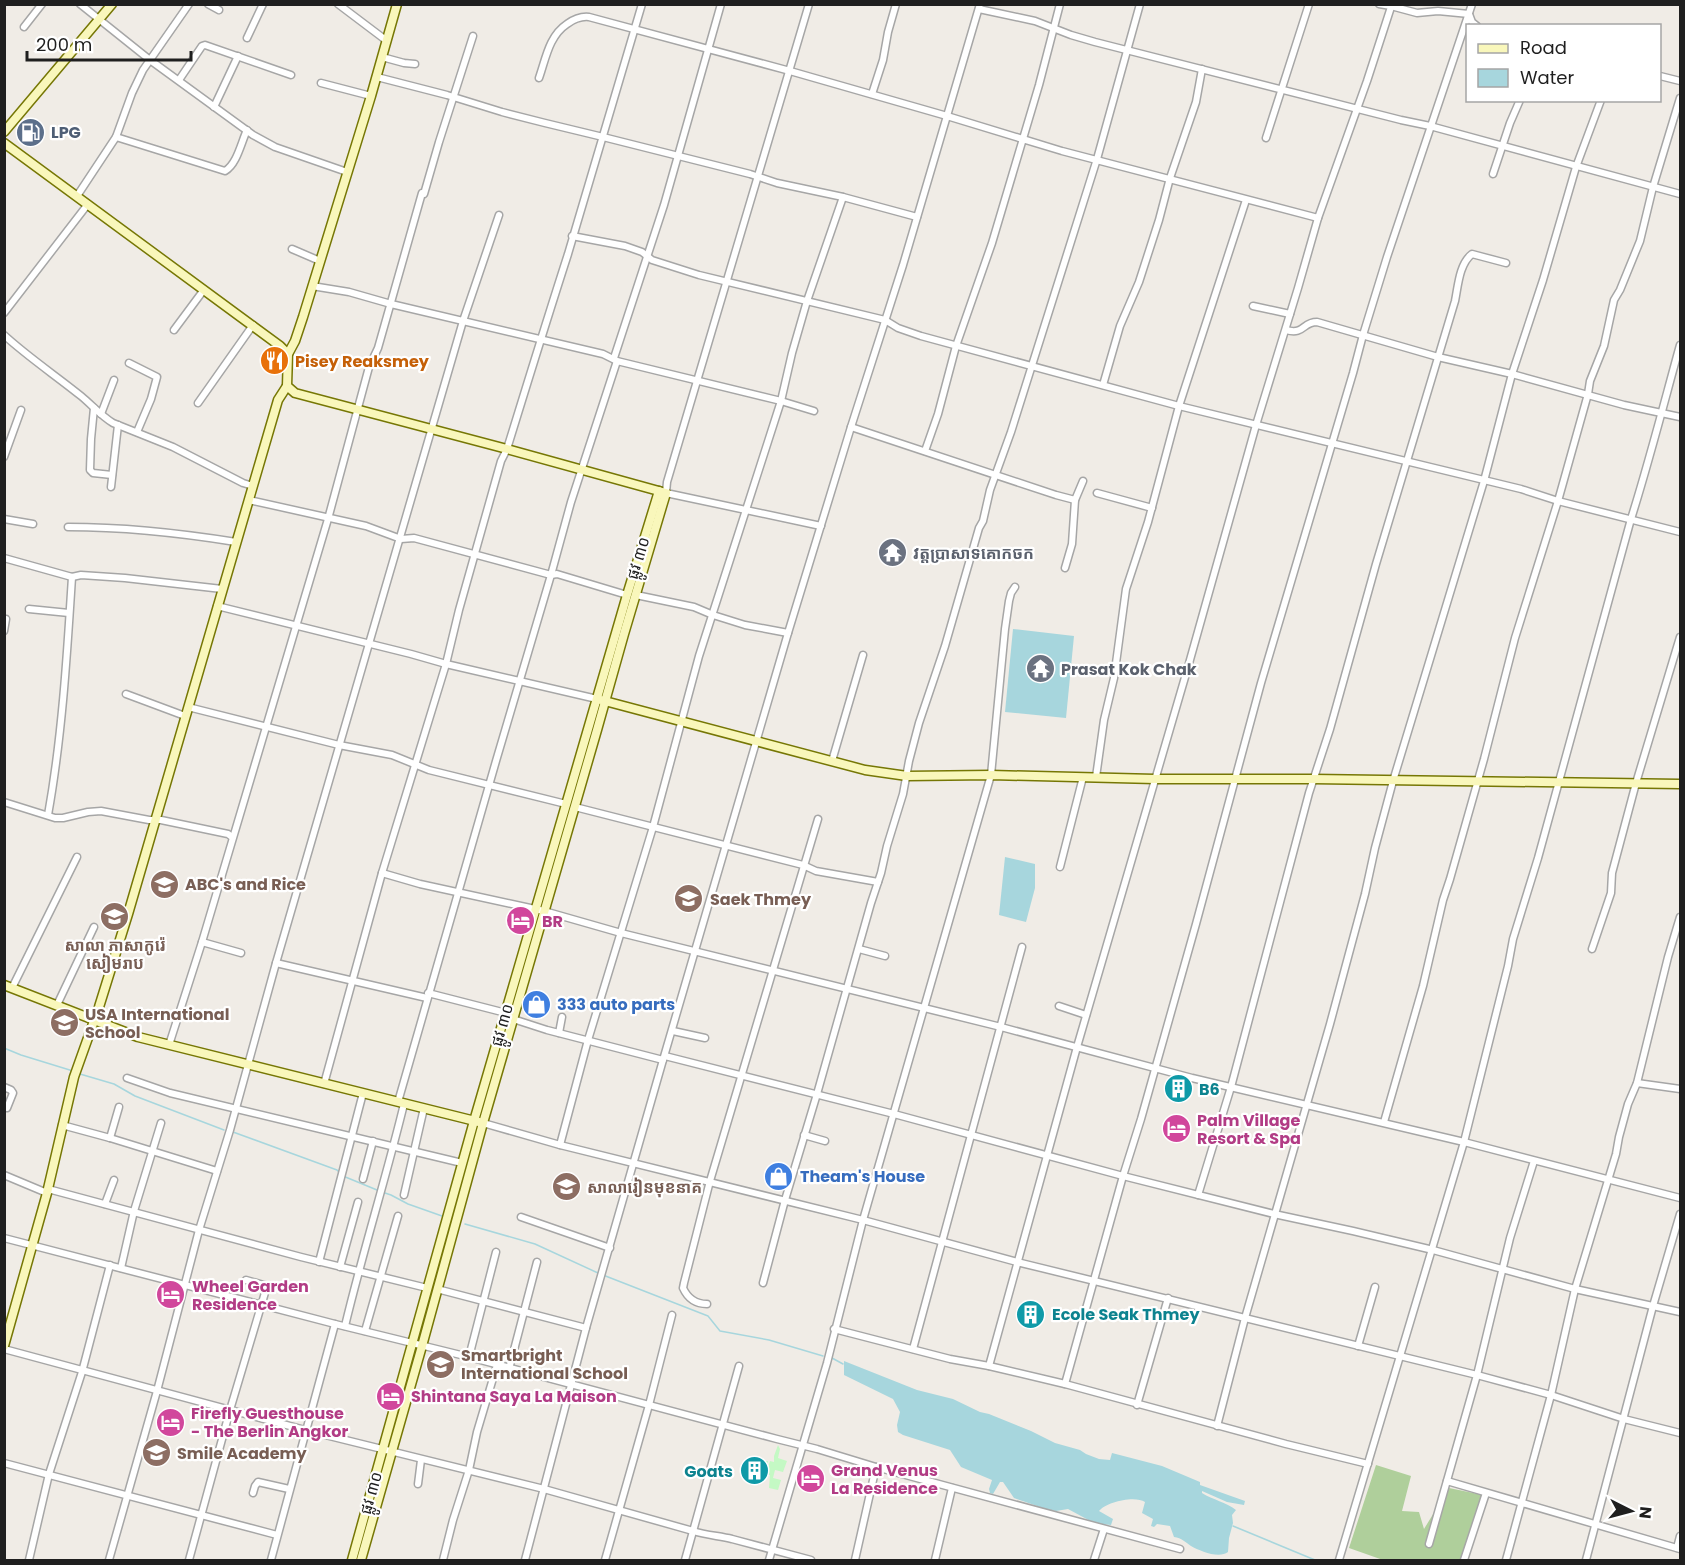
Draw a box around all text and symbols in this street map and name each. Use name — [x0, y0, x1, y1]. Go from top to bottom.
scale bar — [27, 24, 190, 62]
legend — [1466, 24, 1661, 102]
text: 200 m — [36, 32, 92, 57]
text: Road — [1520, 35, 1567, 60]
text: Water — [1520, 65, 1574, 90]
fuel station icon: LPG — [14, 116, 46, 148]
place label: LPG — [51, 121, 81, 144]
restaurant icon: Pisey Reaksmey — [258, 345, 290, 377]
place label: Pisey Reaksmey — [295, 350, 430, 373]
street label: ផ្លូវ ៣០ — [621, 534, 658, 583]
temple icon: វត្តប្រាសាទគោកចក — [876, 537, 908, 569]
place label: វត្តប្រាសាទគោកចក — [913, 542, 1034, 565]
temple icon: Prasat Kok Chak — [1024, 653, 1056, 685]
place label: Prasat Kok Chak — [1061, 658, 1197, 681]
school or university icon: ABC's and Rice — [148, 868, 180, 900]
place label: ABC's and Rice — [185, 873, 306, 896]
school or university icon: Saek Thmey — [673, 883, 705, 915]
place label: Saek Thmey — [710, 888, 812, 911]
school or university icon: សាលា ភាសាកូរ៉េ សៀមរាប — [99, 901, 131, 933]
hotel icon: BR — [505, 905, 537, 937]
place label: BR — [542, 910, 563, 933]
place label: សាលា ភាសាកូរ៉េ សៀមរាប — [65, 934, 165, 975]
shop icon: 333 auto parts — [520, 988, 552, 1020]
place label: 333 auto parts — [557, 993, 675, 1016]
street label: ផ្លូវ ៣០ — [485, 1001, 522, 1050]
place label: USA International School — [85, 1003, 229, 1044]
school or university icon: USA International School — [48, 1007, 80, 1039]
building icon: B6 — [1162, 1073, 1194, 1105]
place label: B6 — [1199, 1078, 1220, 1101]
place label: Palm Village Resort & Spa — [1197, 1109, 1301, 1150]
hotel icon: Palm Village Resort & Spa — [1160, 1113, 1192, 1145]
shop icon: Theam's House — [763, 1160, 795, 1192]
place label: Theam's House — [800, 1165, 925, 1188]
school or university icon: សាលារៀនមុខនាគ — [550, 1171, 582, 1203]
place label: សាលារៀនមុខនាគ — [587, 1176, 702, 1199]
place label: Wheel Garden Residence — [192, 1275, 309, 1316]
hotel icon: Wheel Garden Residence — [155, 1279, 187, 1311]
building icon: Ecole Seak Thmey — [1015, 1298, 1047, 1330]
place label: Ecole Seak Thmey — [1052, 1303, 1200, 1326]
place label: Smartbright International School — [461, 1344, 628, 1385]
school or university icon: Smartbright International School — [424, 1348, 456, 1380]
hotel icon: Shintana Saya La Maison — [374, 1380, 406, 1412]
place label: Shintana Saya La Maison — [411, 1385, 617, 1408]
place label: Firefly Guesthouse - The Berlin Angkor — [191, 1402, 349, 1443]
hotel icon: Firefly Guesthouse - The Berlin Angkor — [154, 1406, 186, 1438]
school or university icon: Smile Academy — [140, 1437, 172, 1469]
place label: Smile Academy — [177, 1442, 307, 1465]
building icon: Goats — [738, 1455, 770, 1487]
place label: Grand Venus La Residence — [831, 1459, 938, 1500]
place label: Goats — [684, 1460, 733, 1483]
hotel icon: Grand Venus La Residence — [794, 1463, 826, 1495]
street label: ផ្លូវ ៣០ — [354, 1469, 391, 1518]
north arrow — [1601, 1481, 1661, 1541]
text: N — [1633, 1505, 1657, 1520]

